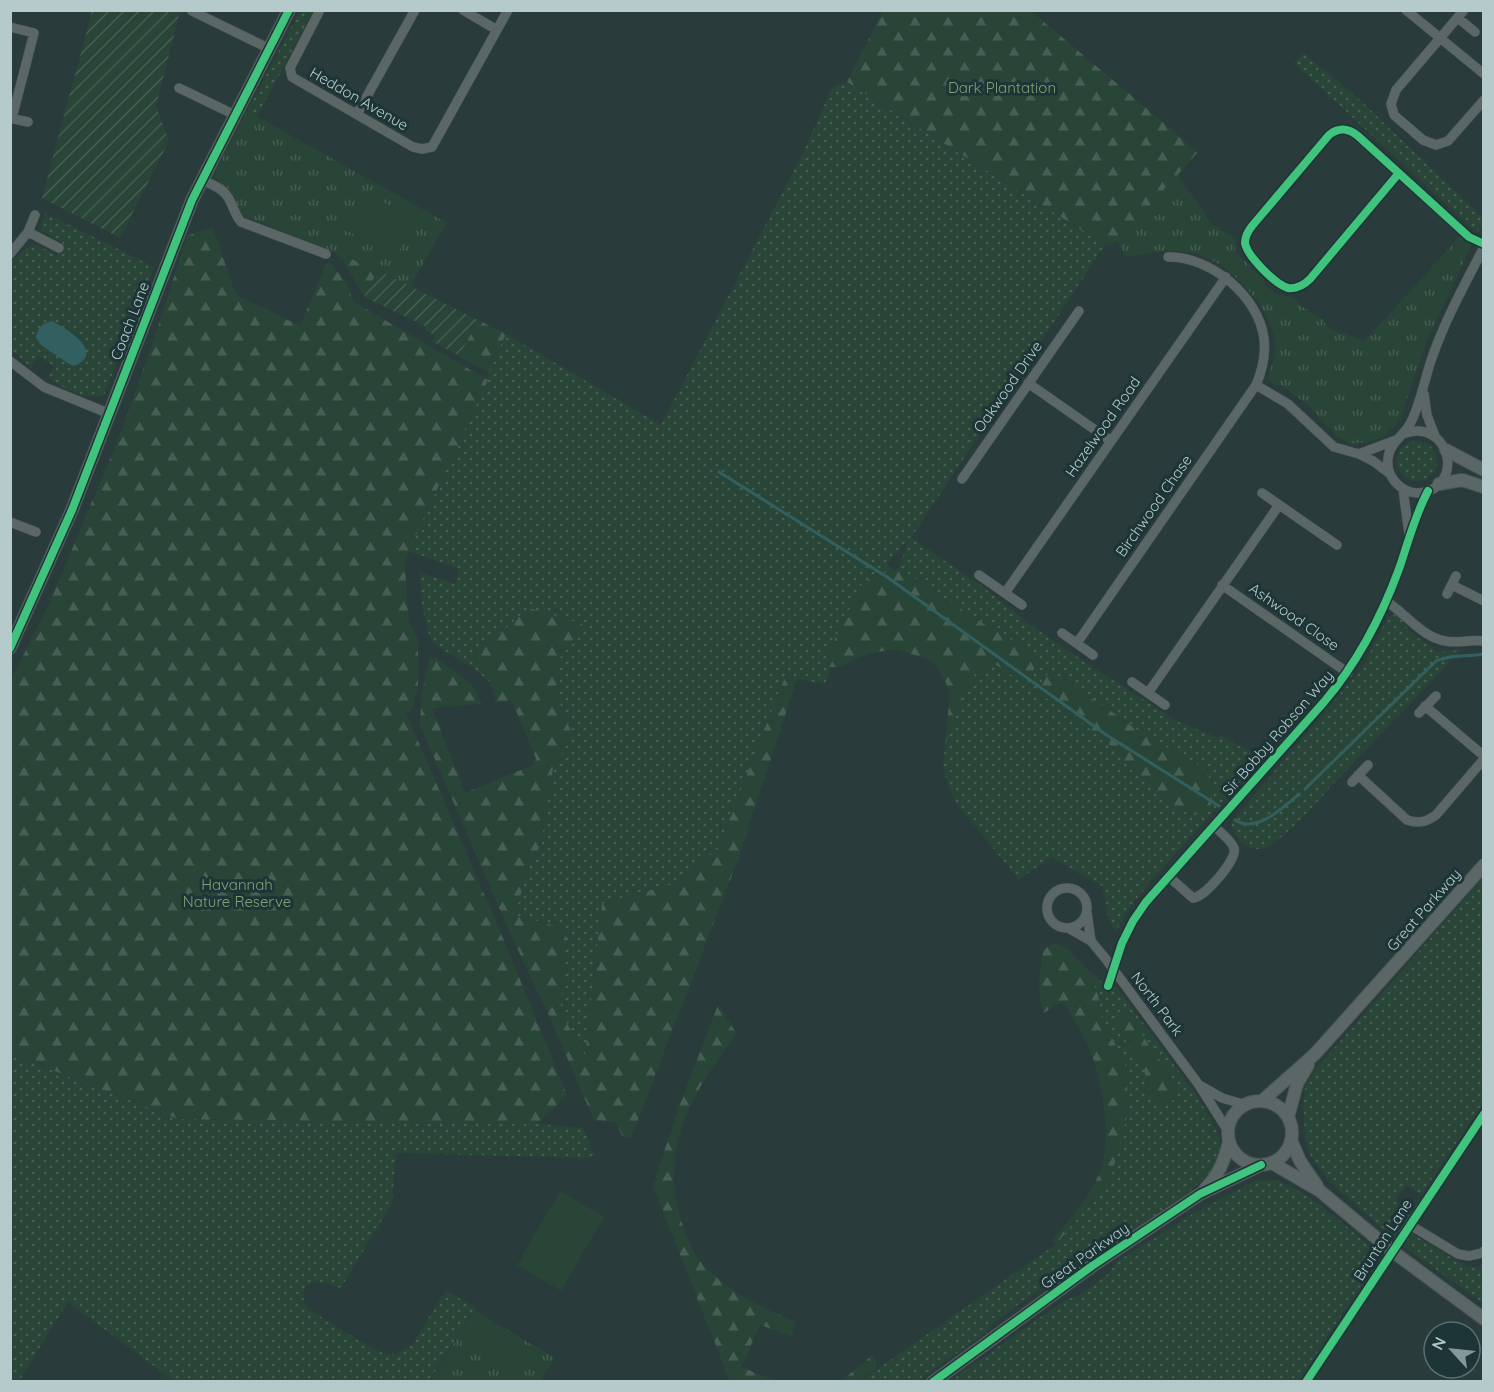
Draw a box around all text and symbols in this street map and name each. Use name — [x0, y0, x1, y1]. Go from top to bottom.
street label: Heddon Avenue — [307, 63, 412, 134]
park label: Dark Plantation — [948, 78, 1056, 97]
street label: Coach Lane — [106, 279, 153, 363]
street label: Oakwood Drive — [969, 337, 1046, 436]
street label: Hazelwood Road — [1061, 373, 1144, 481]
street label: Birchwood Chase — [1111, 451, 1196, 560]
street label: Ashwood Close — [1246, 579, 1343, 655]
street label: Sir Bobby Robson Way — [1218, 666, 1337, 799]
street label: Great Parkway — [1383, 864, 1465, 955]
park label: Havannah Nature Reserve — [183, 875, 291, 911]
street label: North Park — [1127, 968, 1188, 1039]
street label: Brunton Lane — [1349, 1195, 1416, 1284]
street label: Great Parkway — [1037, 1218, 1133, 1293]
north arrow — [1422, 1320, 1482, 1380]
text: N — [1427, 1333, 1450, 1353]

